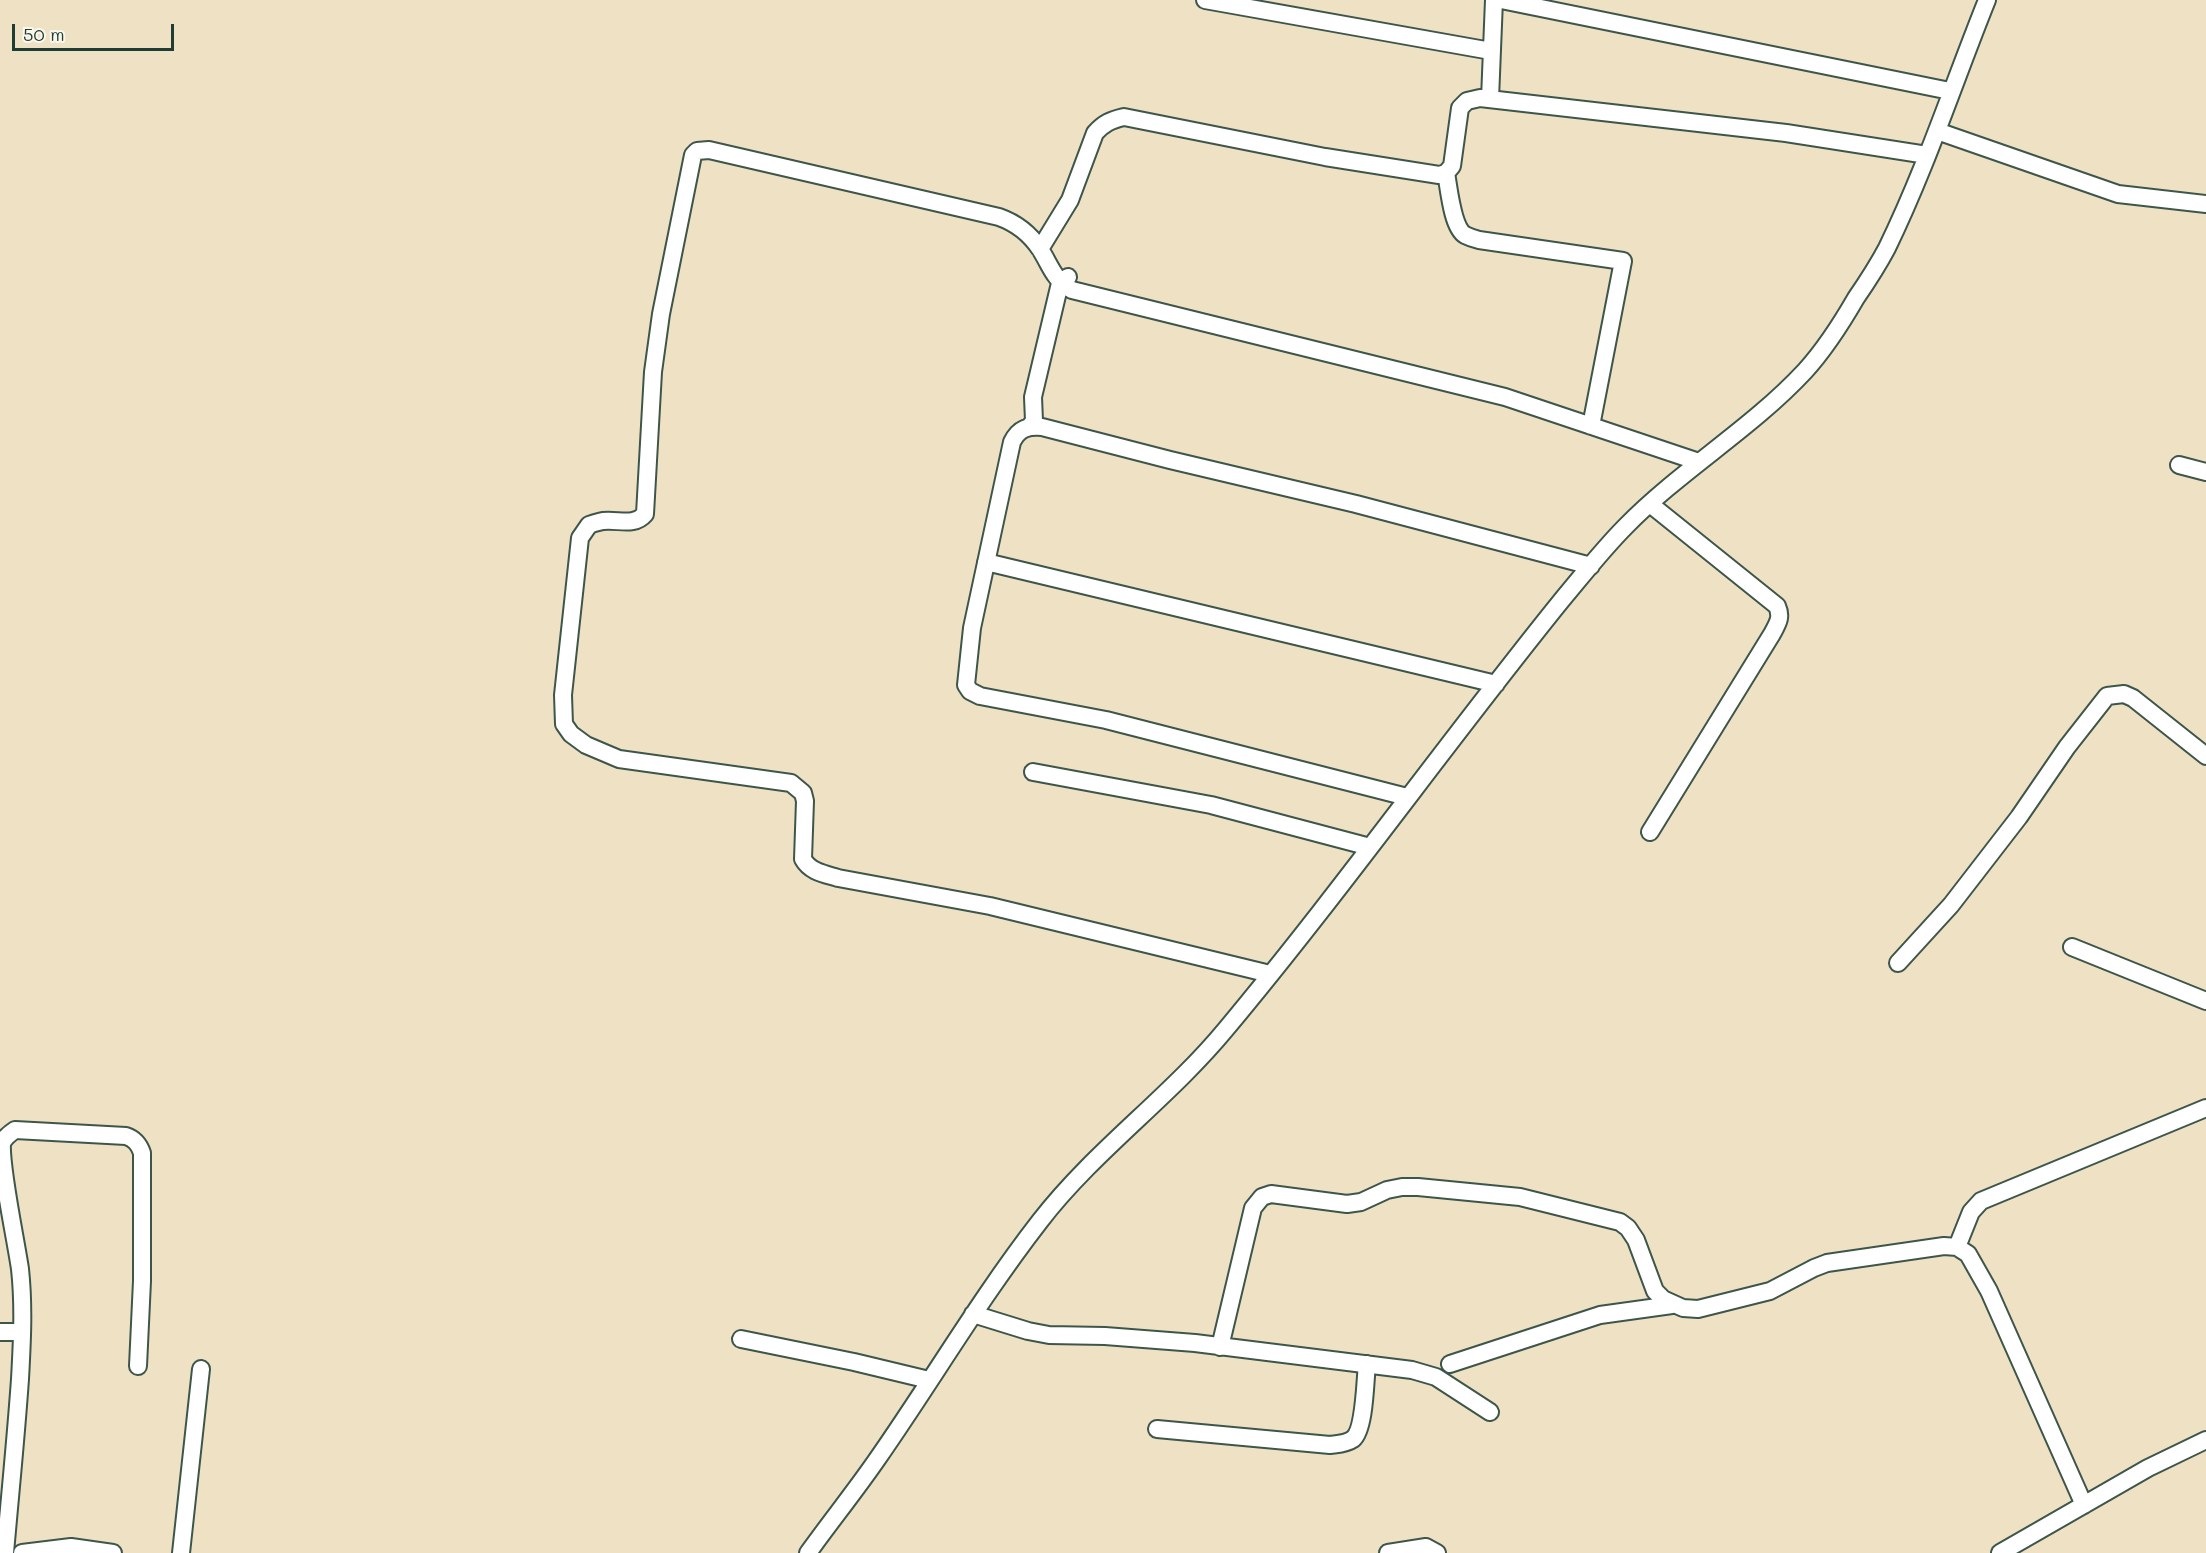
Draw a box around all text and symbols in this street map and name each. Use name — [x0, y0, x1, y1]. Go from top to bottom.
scale bar — [15, 12, 177, 50]
text: 50 m — [23, 22, 65, 46]

